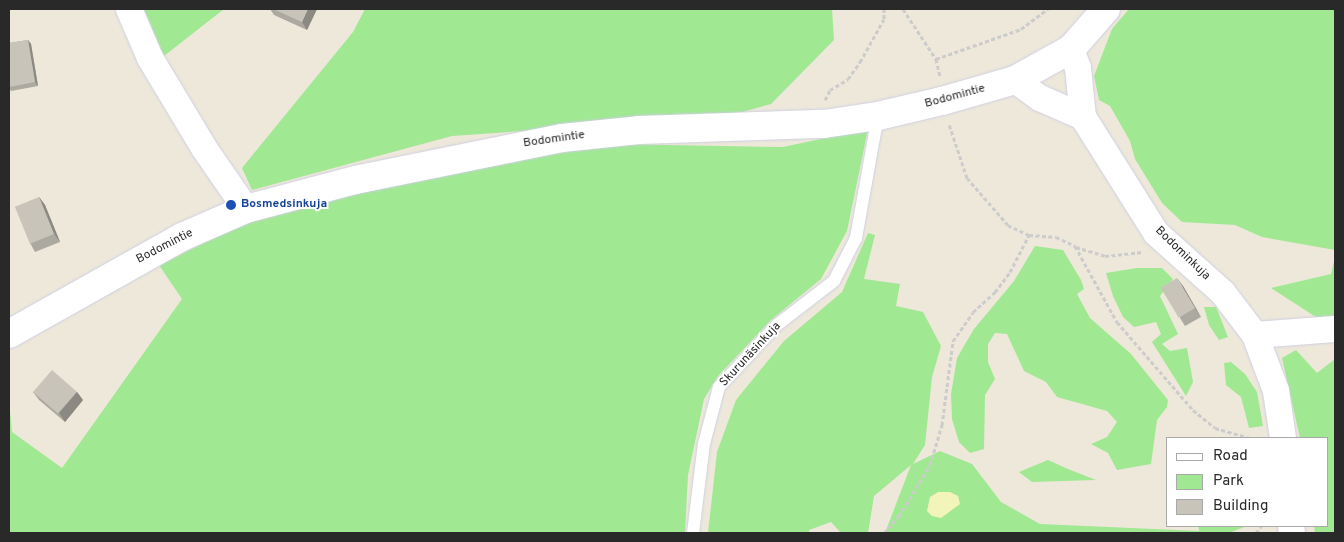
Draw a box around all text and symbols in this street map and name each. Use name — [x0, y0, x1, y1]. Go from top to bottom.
street label: Bodomintie — [923, 82, 987, 112]
street label: Bodomintie — [522, 129, 586, 151]
place label: Bosmedsinkuja — [241, 198, 327, 212]
marker: Bosmedsinkuja — [225, 199, 237, 211]
street label: Bodominkuja — [1151, 224, 1213, 284]
street label: Bodomintie — [134, 227, 196, 267]
street label: Skurunäsinkuja — [717, 320, 785, 390]
legend — [1166, 437, 1329, 527]
text: Road — [1213, 447, 1248, 466]
text: Park — [1213, 472, 1244, 491]
text: Building — [1213, 497, 1268, 516]

